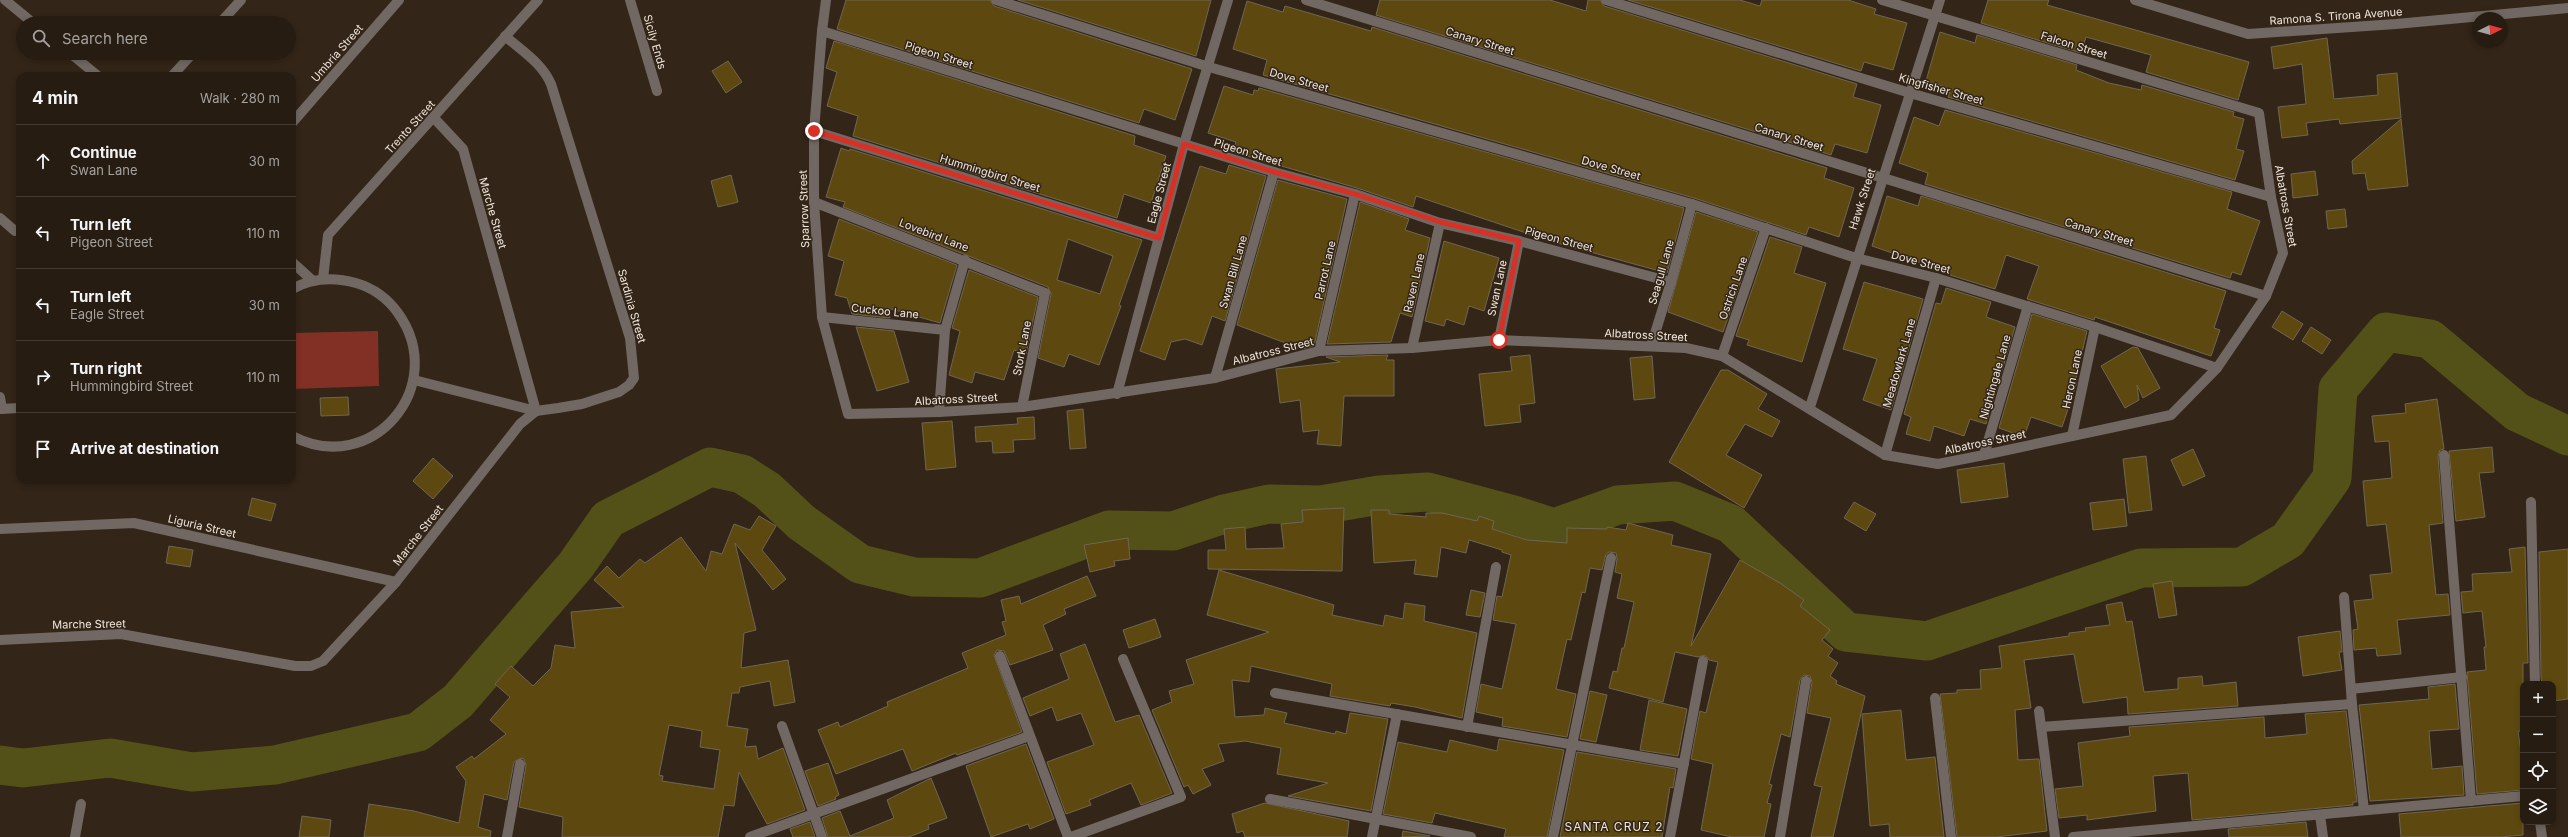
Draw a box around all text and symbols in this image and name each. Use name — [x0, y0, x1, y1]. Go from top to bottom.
street label: Ramona S. Tirona Avenue — [2269, 4, 2403, 28]
north arrow — [2472, 12, 2508, 48]
street label: Sicily Ends — [641, 13, 670, 71]
search box — [16, 16, 296, 60]
street label: Umbria Street — [308, 21, 366, 85]
street label: Canary Street — [1444, 24, 1517, 58]
icon: search — [30, 27, 52, 49]
street label: Falcon Street — [2039, 28, 2109, 62]
text: Search here — [62, 29, 148, 48]
street label: Pigeon Street — [903, 38, 975, 72]
street label: Dove Street — [1268, 65, 1331, 95]
street label: Kingfisher Street — [1897, 70, 1985, 108]
text: 4 min — [32, 88, 78, 108]
text: Walk · 280 m — [200, 90, 280, 106]
street label: Trento Street — [382, 97, 438, 157]
street label: Canary Street — [1753, 120, 1826, 154]
route end — [805, 122, 823, 140]
street label: Pigeon Street — [1212, 135, 1284, 169]
text: Continue — [70, 143, 137, 162]
icon: ahead — [32, 150, 54, 172]
street label: Hummingbird Street — [938, 151, 1042, 195]
text: 30 m — [249, 153, 280, 169]
street label: Dove Street — [1580, 153, 1643, 183]
street label: Eagle Street — [1144, 160, 1174, 225]
text: Swan Lane — [70, 162, 138, 178]
street label: Albatross Street — [2272, 164, 2300, 249]
street label: Hawk Street — [1846, 166, 1879, 231]
street label: Sparrow Street — [796, 169, 812, 248]
street label: Marche Street — [476, 176, 510, 251]
text: Turn left — [70, 215, 131, 234]
street label: Lovebird Lane — [897, 215, 971, 255]
street label: Canary Street — [2063, 215, 2136, 249]
icon: left — [32, 222, 54, 244]
street label: Pigeon Street — [1523, 223, 1595, 255]
text: 110 m — [246, 225, 280, 241]
text: Pigeon Street — [70, 234, 153, 250]
street label: Swan Bill Lane — [1216, 234, 1250, 310]
street label: Seagull Lane — [1645, 238, 1677, 306]
street label: Parrot Lane — [1311, 239, 1339, 301]
street label: Dove Street — [1890, 247, 1953, 277]
street label: Raven Lane — [1400, 252, 1428, 314]
street label: Ostrich Lane — [1716, 255, 1750, 321]
street label: Swan Lane — [1484, 259, 1510, 317]
street label: Sardinia Street — [615, 268, 649, 345]
text: Turn left — [70, 287, 131, 306]
icon: left — [32, 294, 54, 316]
text: 30 m — [249, 297, 280, 313]
street label: Cuckoo Lane — [850, 300, 920, 322]
text: Eagle Street — [70, 306, 144, 322]
street label: Meadowlark Lane — [1880, 317, 1918, 409]
street label: Stork Lane — [1010, 319, 1034, 377]
street label: Albatross Street — [1604, 326, 1688, 344]
route start — [1490, 331, 1508, 349]
street label: Nightingale Lane — [1976, 333, 2014, 421]
street label: Albatross Street — [1231, 334, 1315, 368]
street label: Heron Lane — [2059, 348, 2085, 410]
text: Turn right — [70, 359, 142, 378]
icon: right — [32, 366, 54, 388]
text: 110 m — [246, 369, 280, 385]
text: Hummingbird Street — [70, 378, 193, 394]
street label: Albatross Street — [914, 390, 998, 408]
street label: Albatross Street — [1943, 426, 2028, 457]
icon: arrive — [32, 438, 54, 460]
text: Arrive at destination — [70, 439, 219, 458]
street label: Marche Street — [390, 501, 446, 568]
street label: Liguria Street — [167, 511, 238, 541]
street label: Marche Street — [52, 616, 126, 632]
map controls — [2520, 681, 2556, 825]
button: + — [2520, 681, 2556, 717]
button: − — [2520, 717, 2556, 753]
button: locate — [2520, 753, 2556, 789]
button: layers — [2520, 789, 2556, 825]
district label: SANTA CRUZ 2 — [1564, 819, 1664, 834]

